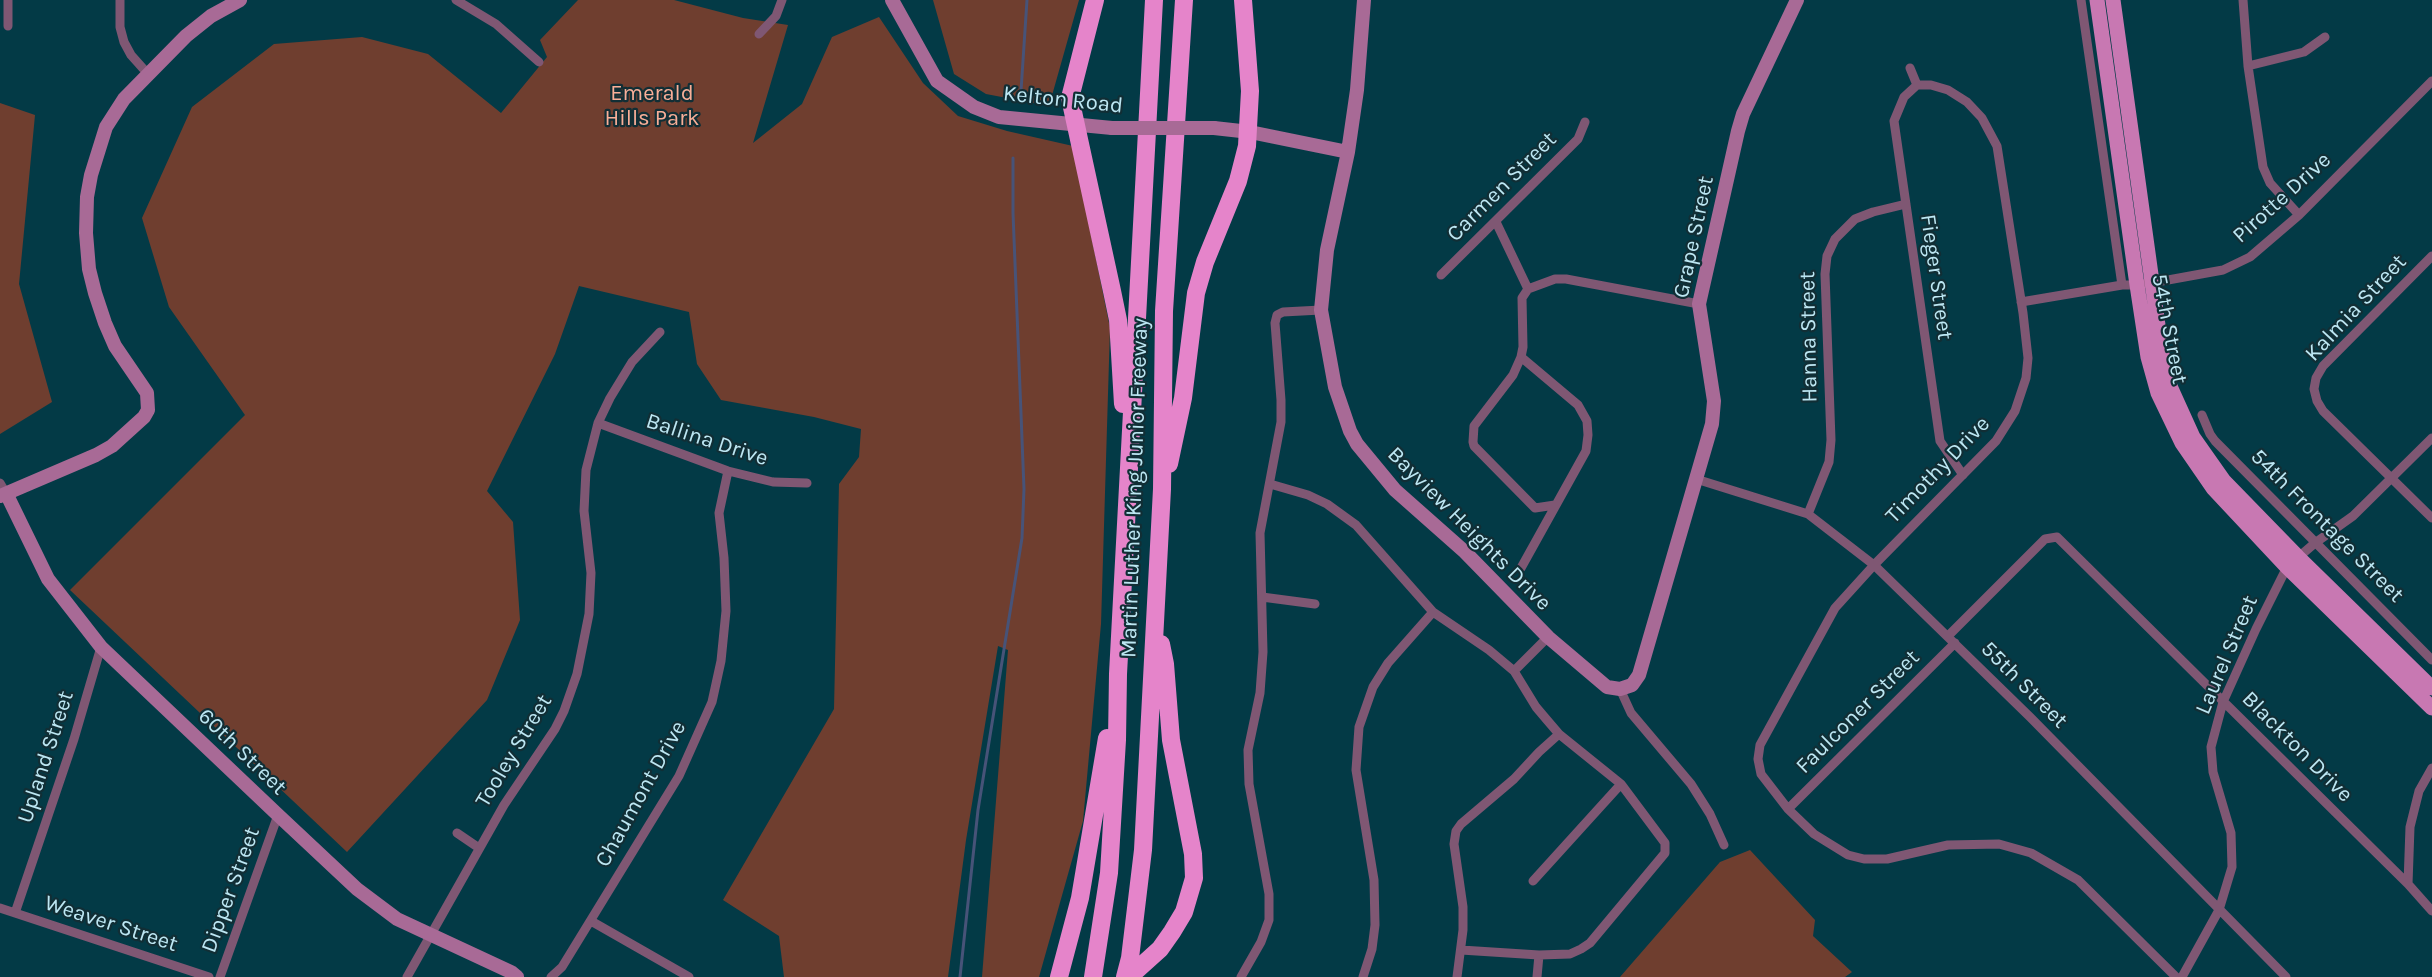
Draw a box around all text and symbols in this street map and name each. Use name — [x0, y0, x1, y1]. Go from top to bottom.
park label: Emerald Hills Park — [604, 81, 700, 132]
street label: Kelton Road — [1002, 81, 1124, 119]
street label: Carmen Street — [1442, 127, 1562, 247]
street label: Pirotte Drive — [2227, 147, 2337, 249]
street label: Grape Street — [1668, 174, 1720, 300]
street label: Fieger Street — [1914, 212, 1958, 342]
street label: Kalmia Street — [2300, 249, 2412, 367]
street label: Hanna Street — [1795, 271, 1823, 403]
street label: 54th Street — [2145, 272, 2193, 386]
street label: Martin Luther King Junior Freeway — [1116, 318, 1154, 658]
street label: Ballina Drive — [643, 408, 771, 472]
street label: Timothy Drive — [1880, 411, 1996, 529]
street label: Bayview Heights Drive — [1382, 442, 1556, 616]
street label: 54th Frontage Street — [2245, 444, 2409, 608]
street label: Laurel Street — [2190, 592, 2264, 718]
street label: 55th Street — [1975, 636, 2073, 734]
street label: Faulconer Street — [1791, 645, 1925, 779]
street label: Blackton Drive — [2236, 686, 2358, 808]
street label: Upland Street — [12, 688, 80, 826]
street label: Tooley Street — [470, 690, 558, 812]
street label: 60th Street — [192, 703, 292, 801]
street label: Chaumont Drive — [590, 716, 692, 872]
street label: Dipper Street — [196, 824, 266, 956]
street label: Weaver Street — [41, 890, 181, 958]

